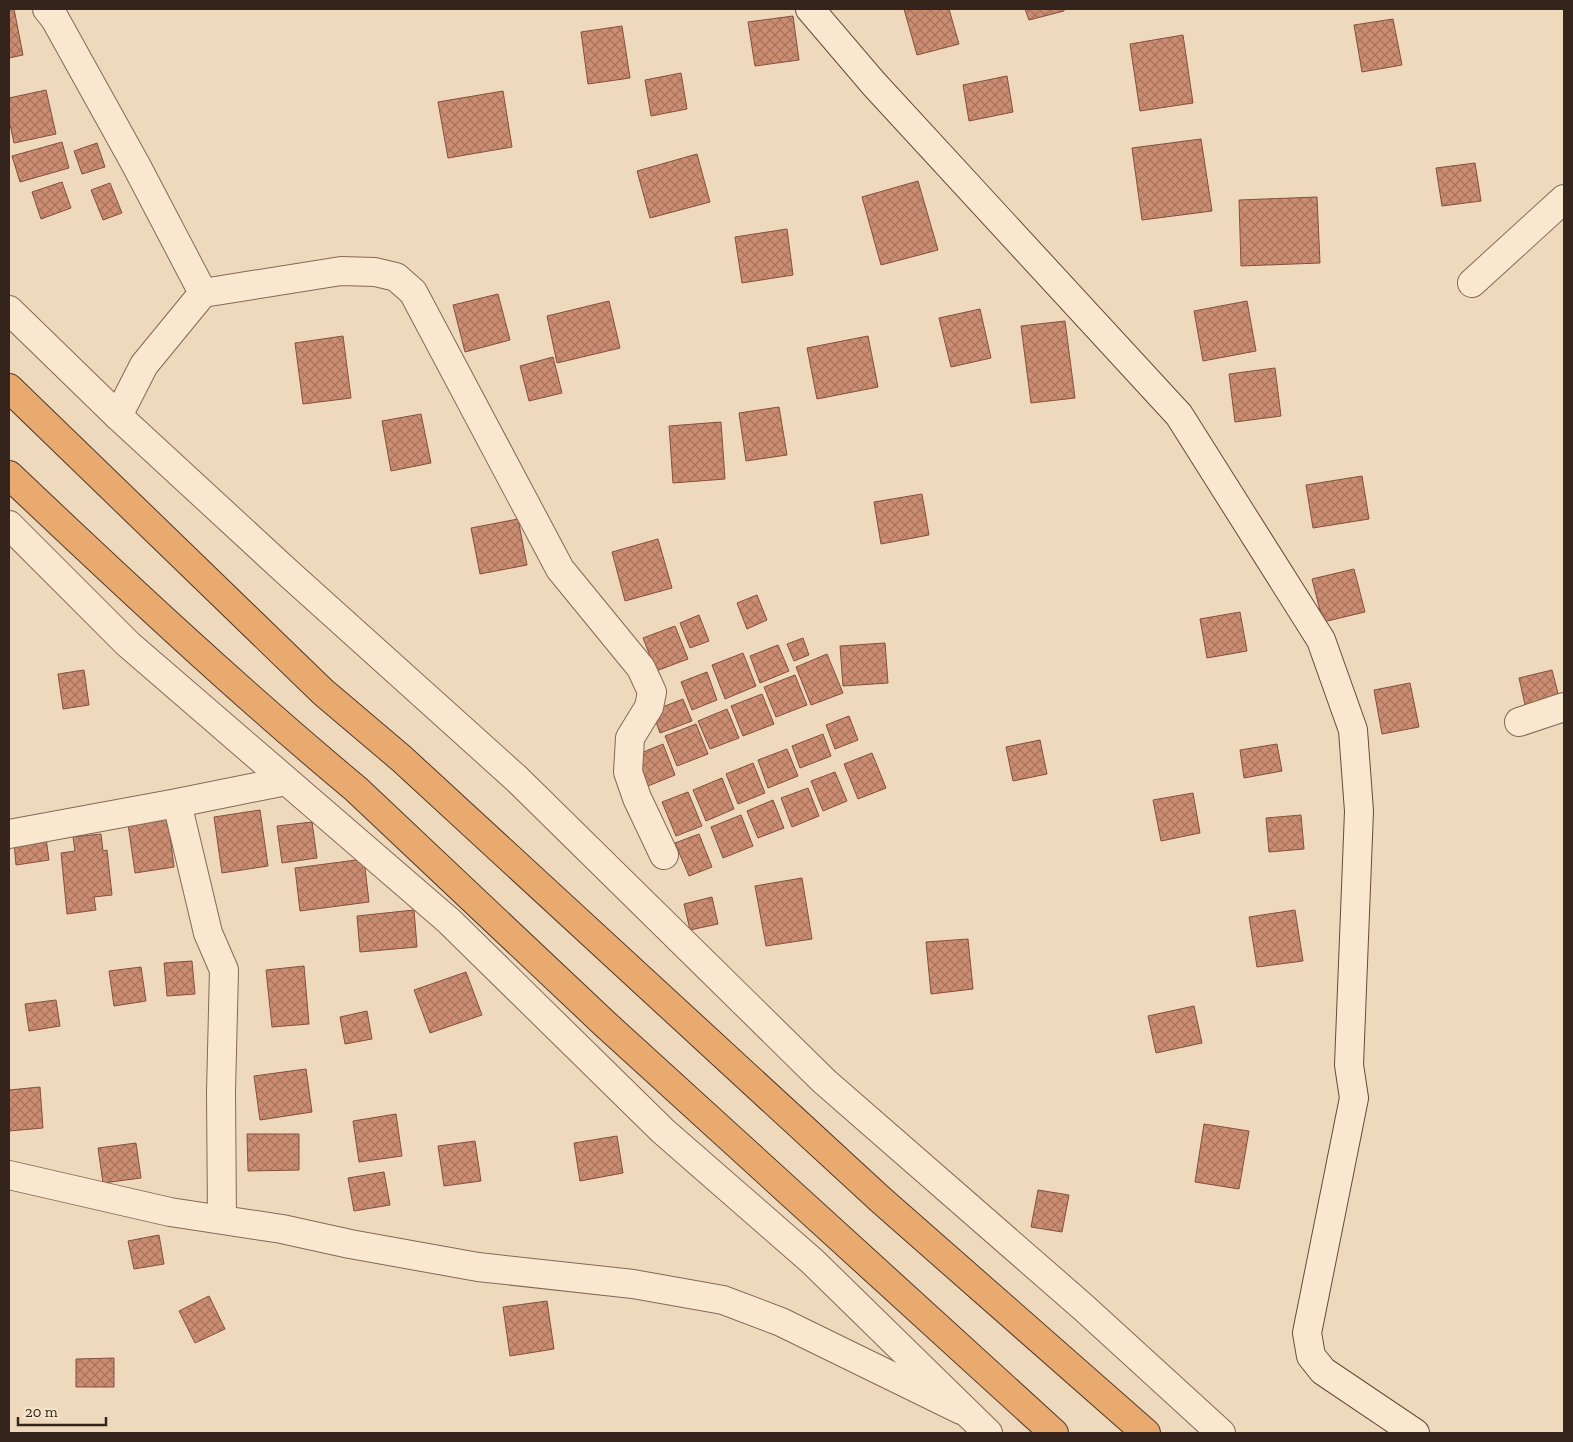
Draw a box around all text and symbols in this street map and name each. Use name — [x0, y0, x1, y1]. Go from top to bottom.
scale bar — [18, 1394, 105, 1426]
text: 20 m — [25, 1403, 58, 1421]

